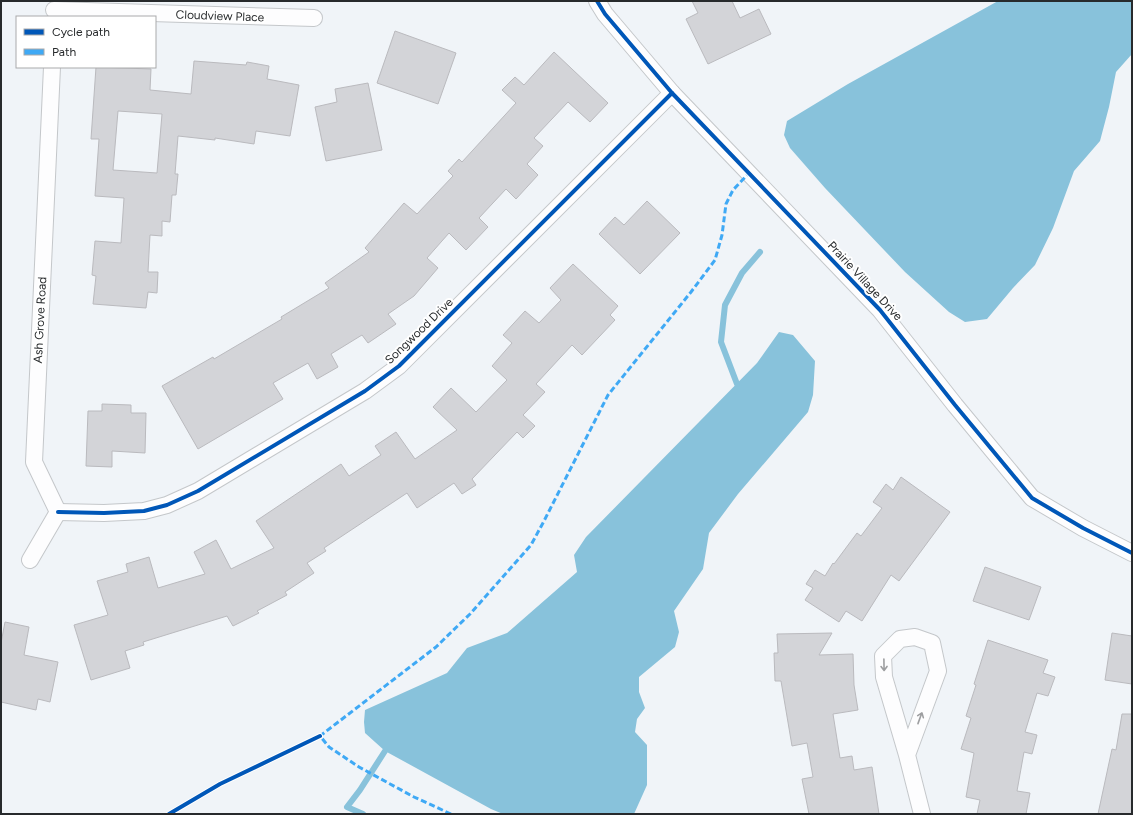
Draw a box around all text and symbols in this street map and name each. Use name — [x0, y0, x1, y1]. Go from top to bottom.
street label: Cloudview Place — [176, 7, 265, 25]
legend — [16, 16, 156, 68]
text: Cycle path — [52, 25, 110, 39]
text: Path — [52, 45, 76, 59]
street label: Prairie Village Drive — [825, 239, 906, 324]
street label: Ash Grove Road — [31, 276, 49, 364]
street label: Songwood Drive — [382, 295, 456, 367]
one-way arrow — [880, 658, 887, 671]
one-way arrow — [916, 712, 924, 724]

